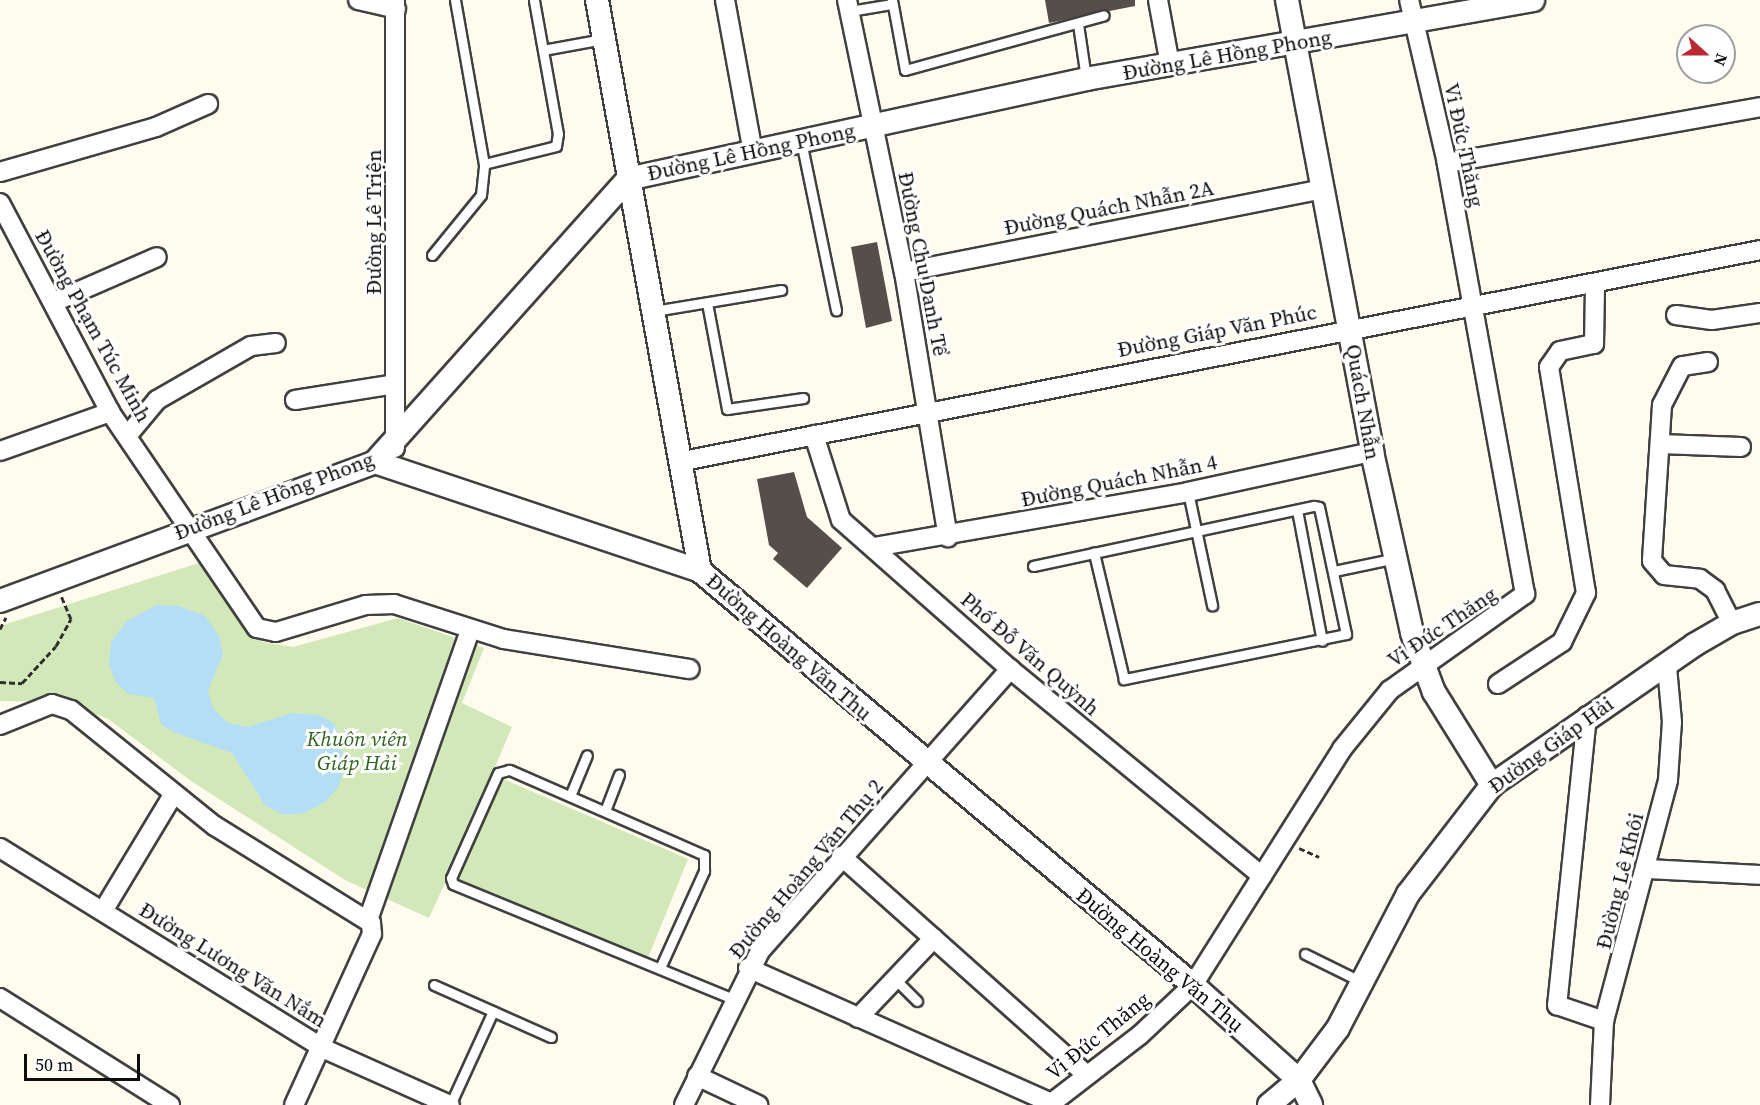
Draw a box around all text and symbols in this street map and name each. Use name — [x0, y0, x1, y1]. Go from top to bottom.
street label: Đường Lê Hồng Phong — [1121, 24, 1333, 86]
north arrow — [1676, 24, 1736, 84]
text: N — [1709, 50, 1733, 69]
street label: Vi Đức Thăng — [1439, 81, 1489, 209]
street label: Đường Lê Hồng Phong — [645, 118, 857, 186]
street label: Đường Lê Triện — [361, 149, 387, 295]
street label: Đường Chu Danh Tể — [893, 169, 953, 359]
street label: Đường Quách Nhẫn 2A — [1002, 175, 1216, 241]
street label: Đường Phạm Túc Minh — [29, 225, 157, 427]
street label: Đường Giáp Văn Phúc — [1115, 299, 1319, 363]
street label: Quách Nhẫn — [1340, 342, 1386, 462]
street label: Đường Lê Hồng Phong — [171, 446, 377, 546]
street label: Đường Quách Nhẫn 4 — [1019, 450, 1219, 512]
street label: Đường Hoàng Văn Thụ — [701, 568, 877, 726]
street label: Vi Đức Thăng — [1383, 581, 1501, 673]
street label: Phố Đỗ Văn Quỳnh — [955, 587, 1105, 721]
street label: Đường Giáp Hải — [1484, 691, 1618, 799]
park label: Khuôn viên Giáp Hải — [306, 726, 408, 776]
street label: Đường Hoàng Văn Thụ 2 — [723, 774, 889, 964]
street label: Đường Lê Khôi — [1591, 810, 1649, 952]
street label: Đường Hoàng Văn Thụ — [1071, 882, 1249, 1038]
street label: Đường Lương Văn Nắm — [134, 897, 332, 1033]
street label: Vi Đức Thăng — [1041, 986, 1155, 1086]
scale bar — [27, 1042, 142, 1080]
text: 50 m — [35, 1052, 73, 1077]

